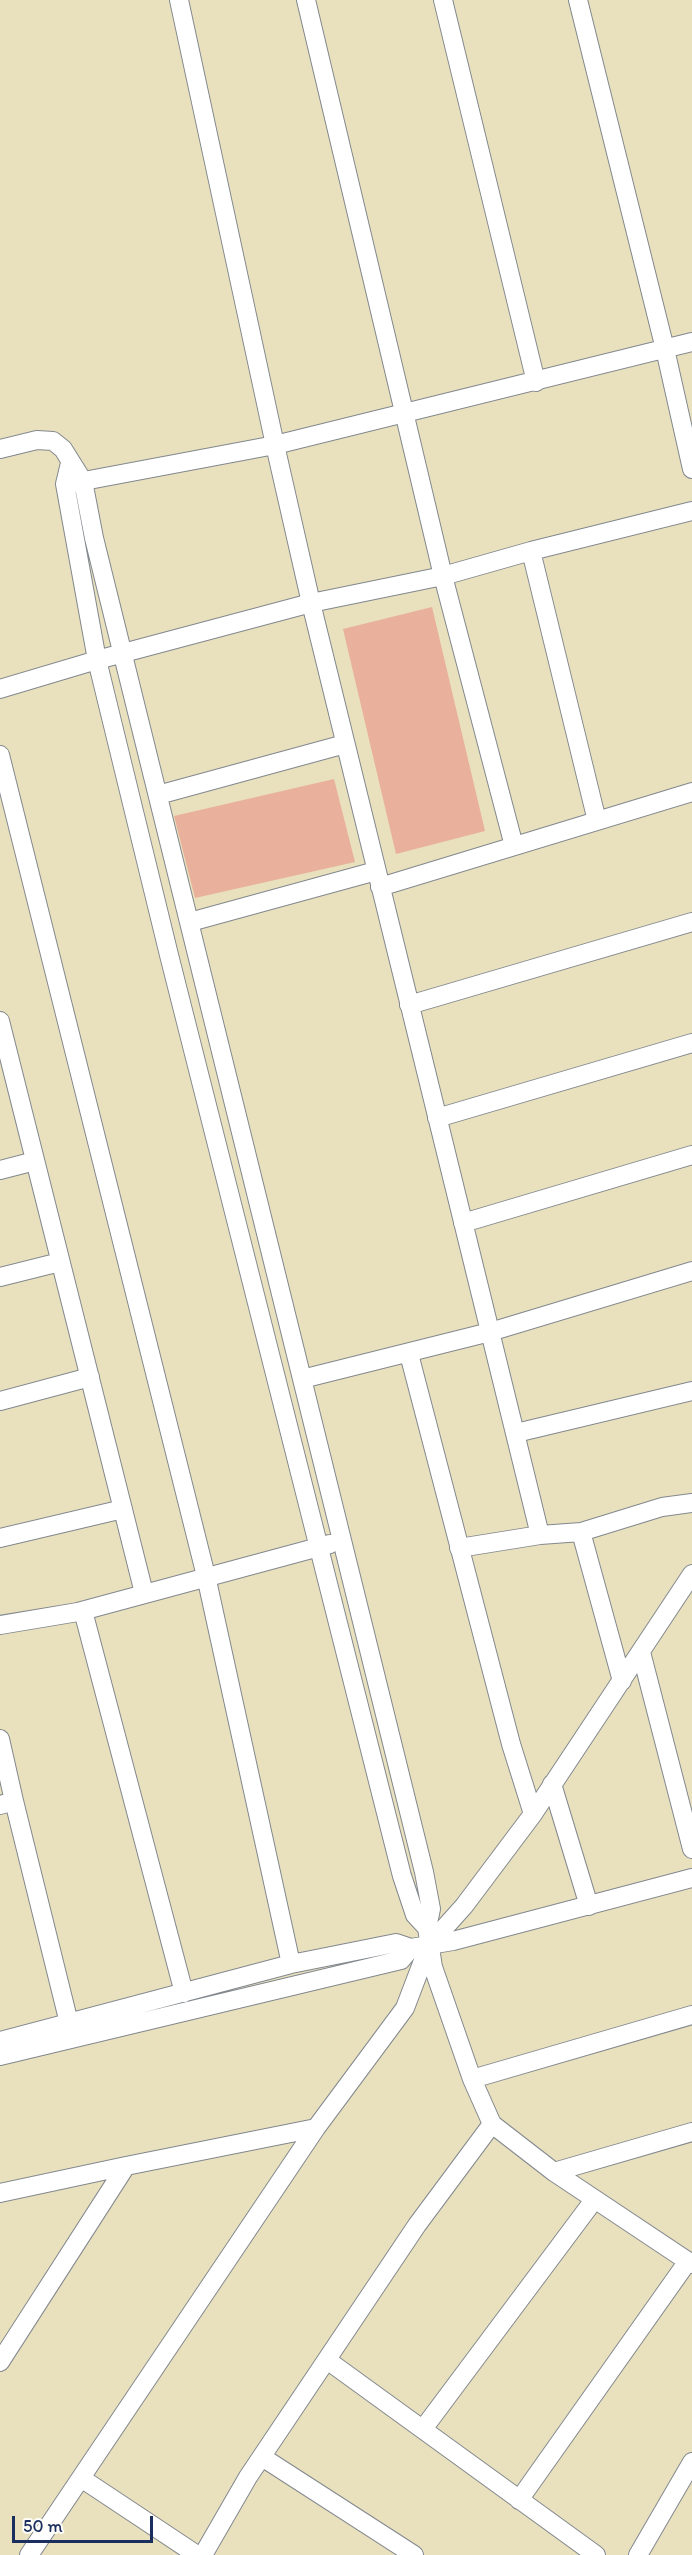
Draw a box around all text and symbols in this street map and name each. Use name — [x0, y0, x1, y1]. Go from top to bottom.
scale bar — [15, 2504, 156, 2542]
text: 50 m — [23, 2515, 63, 2537]

